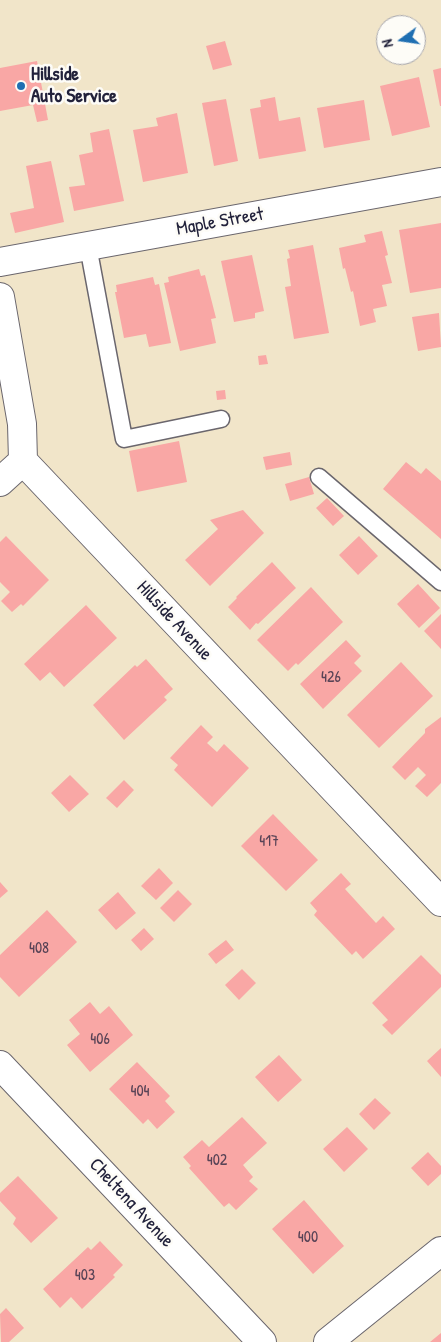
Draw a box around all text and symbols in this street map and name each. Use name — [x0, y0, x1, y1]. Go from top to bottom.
north arrow — [376, 15, 426, 65]
text: N — [377, 38, 397, 49]
place label: Hillside Auto Service — [31, 64, 117, 108]
marker: Hillside Auto Service — [15, 80, 27, 92]
street label: Maple Street — [175, 203, 265, 241]
street label: Hillside Avenue — [131, 576, 217, 666]
house number: 426 — [321, 668, 341, 688]
house number: 417 — [259, 832, 279, 852]
house number: 408 — [29, 939, 49, 959]
house number: 406 — [90, 1030, 110, 1050]
house number: 404 — [130, 1082, 150, 1102]
house number: 402 — [207, 1151, 227, 1171]
street label: Cheltena Avenue — [84, 1154, 178, 1252]
house number: 400 — [298, 1228, 318, 1248]
house number: 403 — [75, 1266, 95, 1286]

